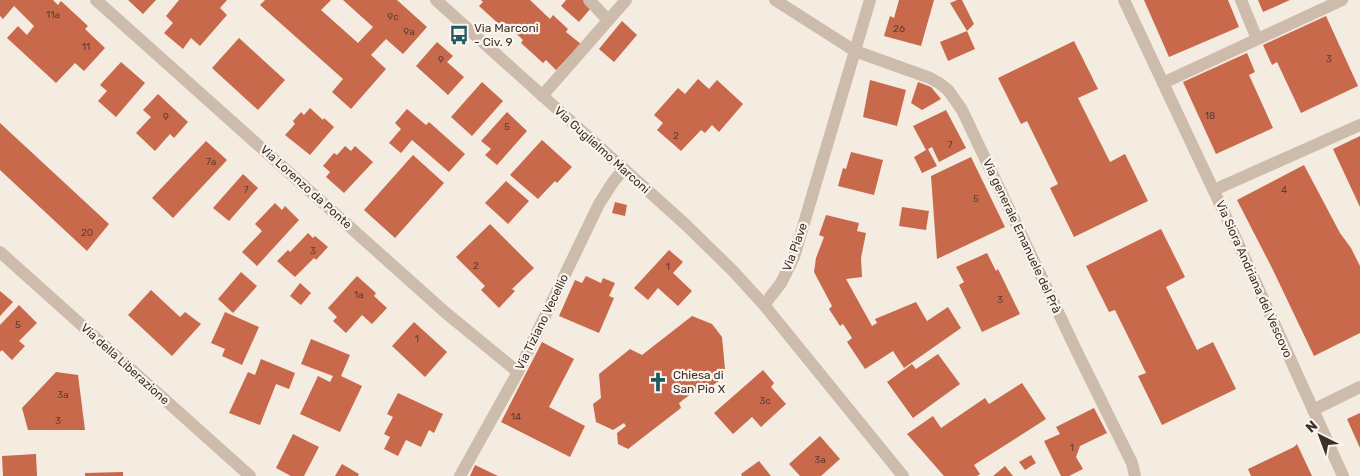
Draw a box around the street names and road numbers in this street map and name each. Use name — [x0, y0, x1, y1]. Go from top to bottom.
street label: Via Guglielmo Marconi — [552, 104, 652, 196]
street label: Via Lorenzo da Ponte — [257, 142, 355, 232]
street label: Via generale Emanuele del Prà — [980, 157, 1064, 315]
street label: Via Siora Andriana del Vescovo — [1213, 198, 1295, 360]
street label: Via Piave — [780, 221, 810, 273]
street label: Via Tiziano Vecellio — [513, 272, 571, 372]
street label: Via della Liberazione — [78, 321, 172, 408]

